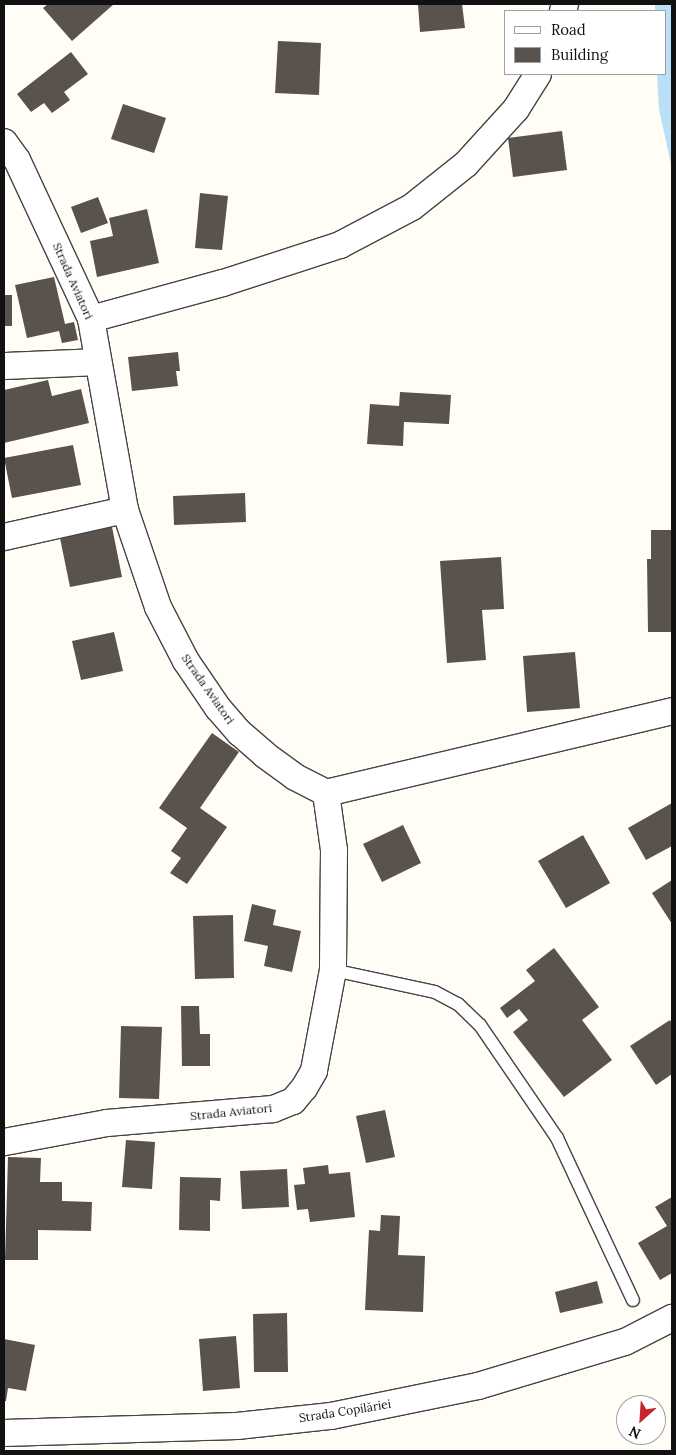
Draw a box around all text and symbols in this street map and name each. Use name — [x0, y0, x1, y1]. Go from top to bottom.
legend — [503, 10, 666, 75]
text: Road — [551, 20, 586, 39]
text: Building — [551, 45, 608, 64]
street label: Strada Aviatori — [50, 240, 96, 322]
street label: Strada Aviatori — [179, 651, 237, 727]
street label: Strada Aviatori — [189, 1101, 273, 1123]
north arrow — [616, 1395, 666, 1445]
street label: Strada Copilăriei — [298, 1397, 392, 1425]
text: N — [626, 1422, 644, 1443]

